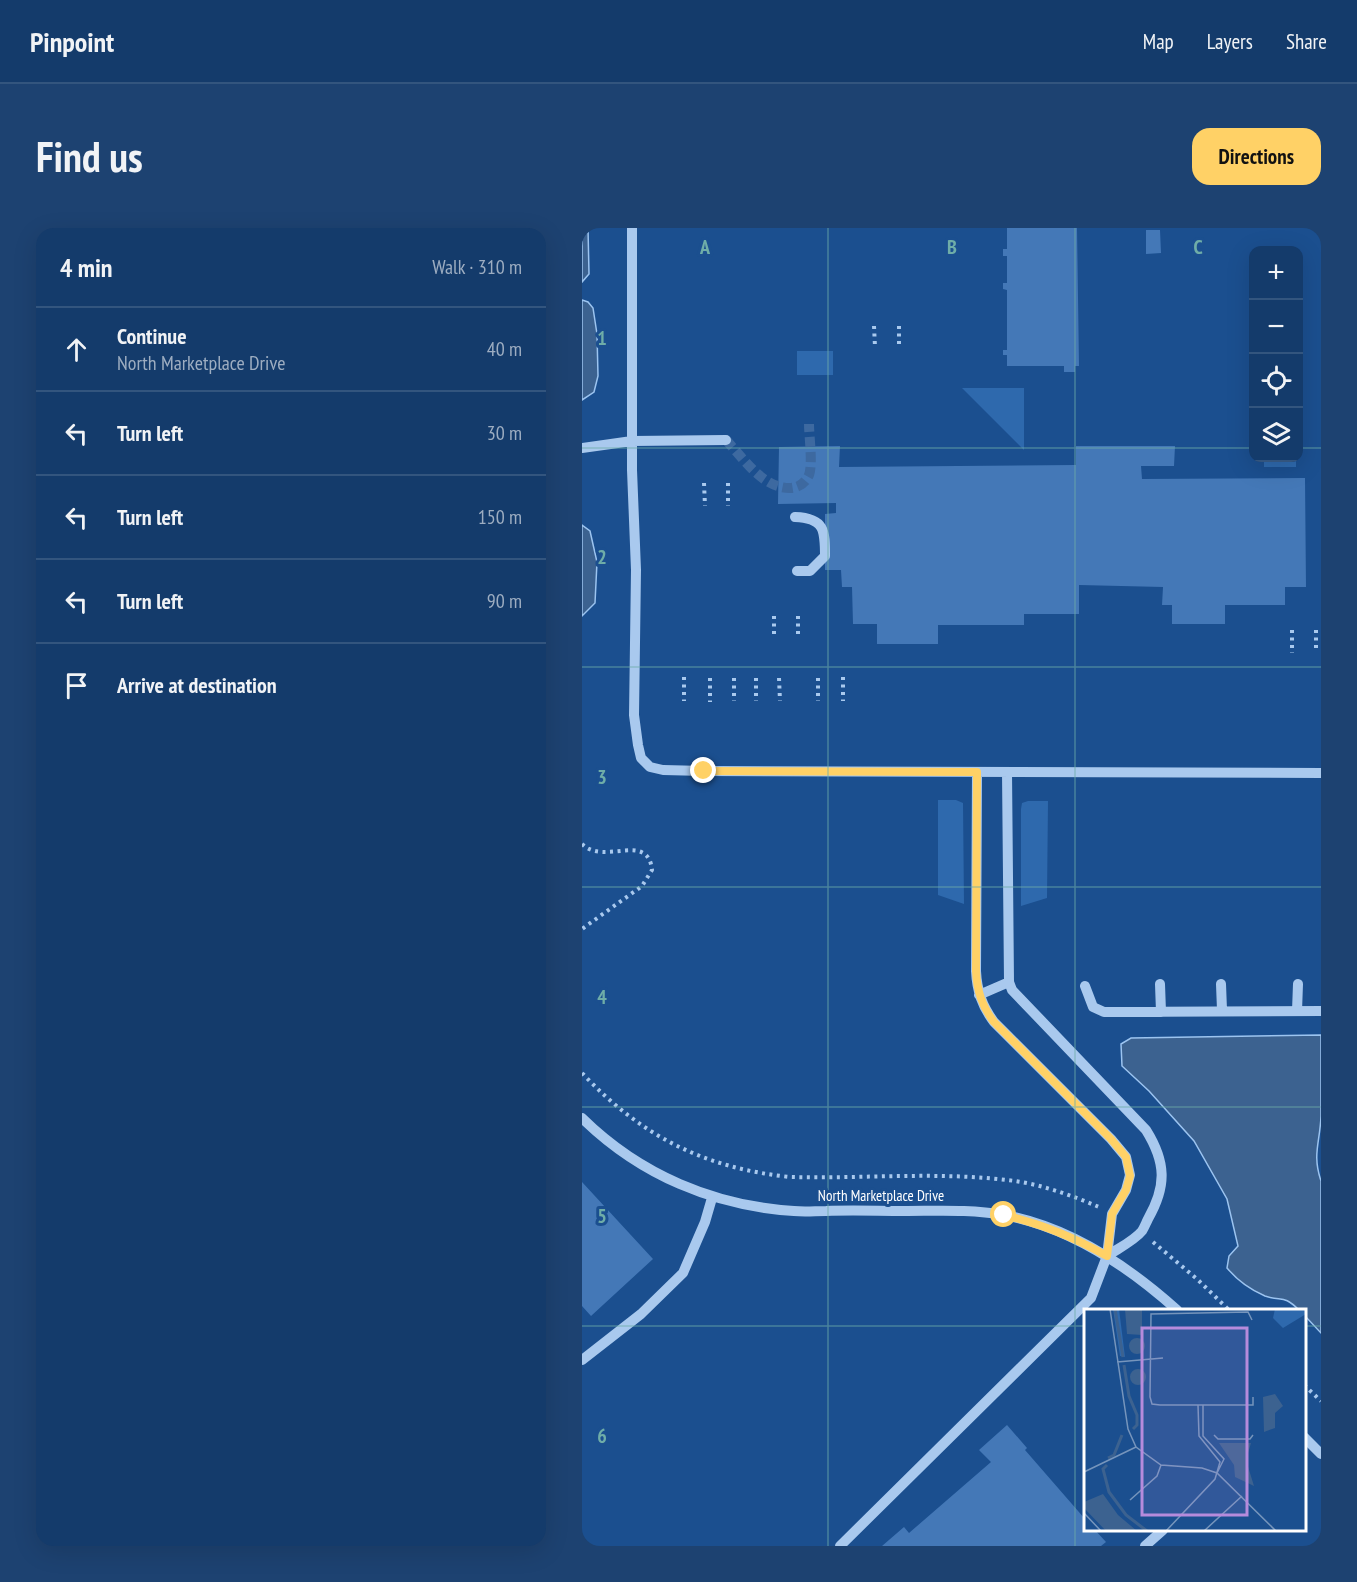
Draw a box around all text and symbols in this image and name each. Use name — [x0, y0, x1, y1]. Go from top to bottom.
text: Pinpoint — [30, 23, 114, 60]
text: Map — [1143, 28, 1174, 55]
text: Layers — [1207, 28, 1253, 55]
text: Share — [1286, 28, 1327, 55]
button: Directions — [1192, 128, 1321, 185]
text: Find us — [36, 129, 143, 184]
text: A — [699, 234, 711, 260]
text: B — [947, 234, 957, 260]
text: C — [1193, 234, 1203, 260]
map controls — [1249, 246, 1303, 462]
button: + — [1249, 246, 1303, 300]
text: 4 min — [60, 251, 113, 284]
text: Walk · 310 m — [432, 254, 522, 280]
button: − — [1249, 300, 1303, 354]
text: Continue — [117, 322, 187, 350]
text: 1 — [597, 325, 607, 351]
icon: ahead — [60, 333, 93, 366]
text: 40 m — [487, 336, 522, 362]
text: North Marketplace Drive — [117, 350, 285, 376]
button: locate — [1249, 354, 1303, 408]
button: layers — [1249, 408, 1303, 462]
icon: left — [60, 417, 93, 450]
text: Turn left — [117, 419, 183, 447]
text: 30 m — [487, 420, 522, 446]
icon: left — [60, 501, 93, 534]
text: Turn left — [117, 503, 183, 531]
text: 150 m — [478, 504, 522, 530]
text: 2 — [597, 544, 607, 570]
icon: left — [60, 585, 93, 618]
text: Turn left — [117, 587, 183, 615]
text: 90 m — [487, 588, 522, 614]
icon: arrive — [60, 669, 93, 702]
text: Arrive at destination — [117, 671, 277, 699]
route end — [690, 757, 716, 783]
text: 3 — [597, 764, 607, 790]
text: 4 — [597, 984, 607, 1010]
street label: North Marketplace Drive — [818, 1186, 944, 1205]
route start — [990, 1201, 1016, 1227]
text: 5 — [597, 1203, 607, 1229]
inset map — [1084, 1309, 1306, 1531]
text: 6 — [597, 1423, 607, 1449]

